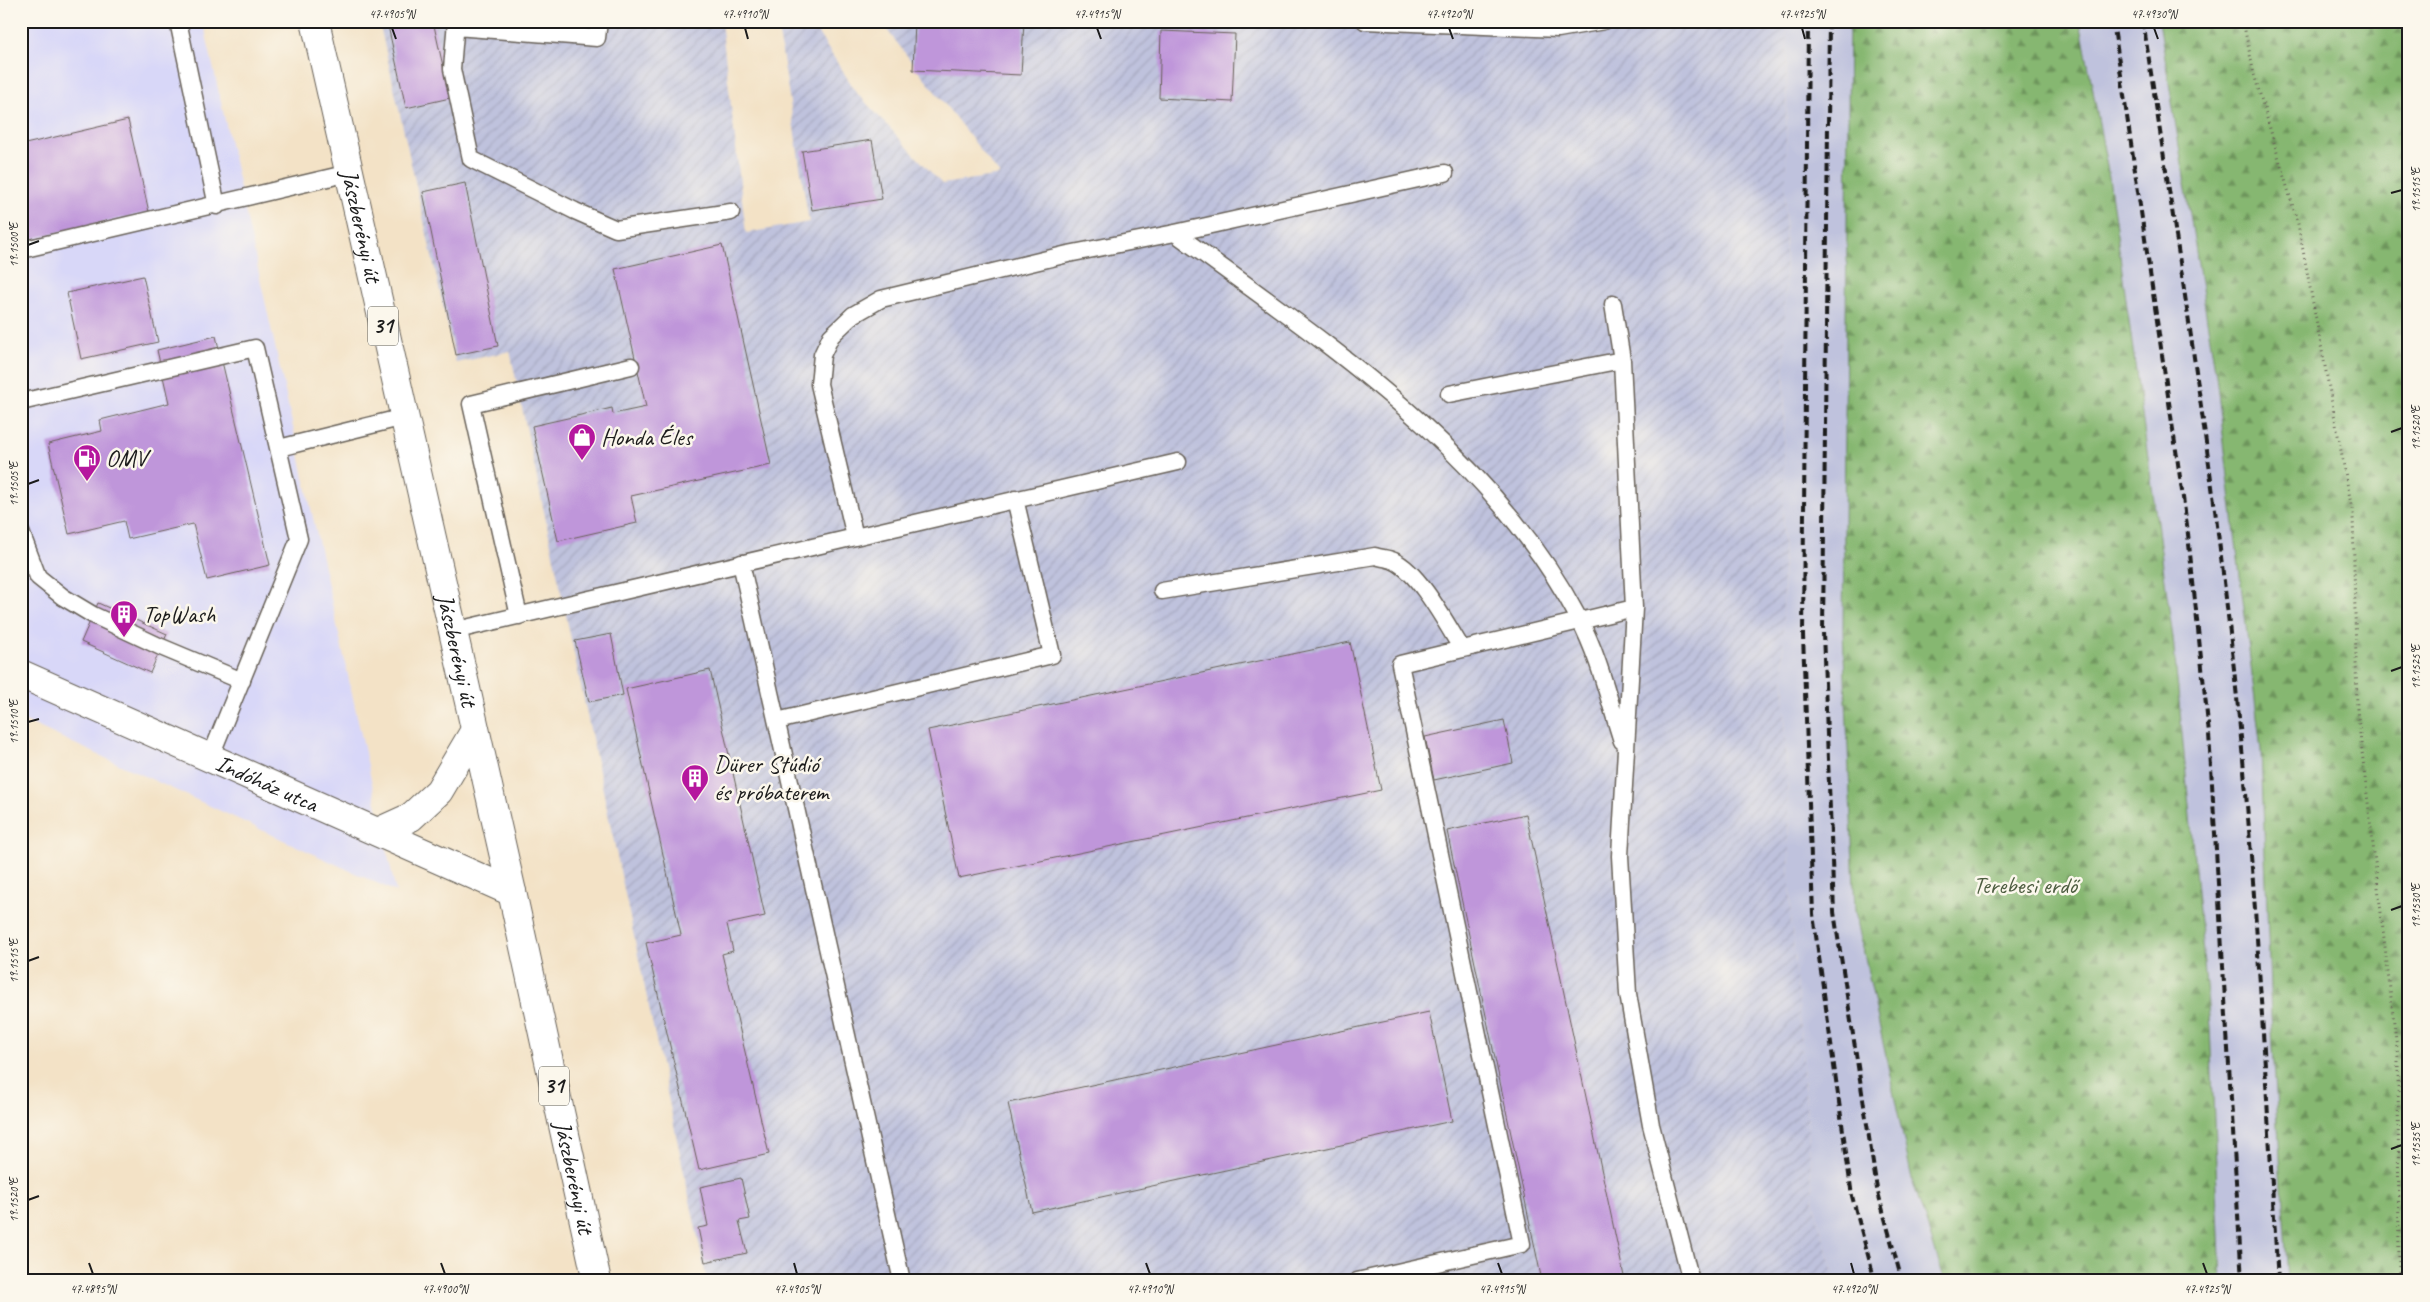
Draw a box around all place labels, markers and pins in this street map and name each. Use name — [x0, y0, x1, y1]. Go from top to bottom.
shop icon: Honda Éles — [567, 422, 597, 461]
place label: Honda Éles — [601, 422, 694, 452]
fuel station icon: OMV — [72, 443, 102, 482]
place label: OMV — [106, 443, 152, 473]
building icon: TopWash — [109, 599, 139, 638]
place label: TopWash — [143, 599, 216, 629]
place label: Dürer Stúdió és próbaterem — [714, 749, 831, 807]
building icon: Dürer Stúdió és próbaterem — [680, 763, 710, 802]

